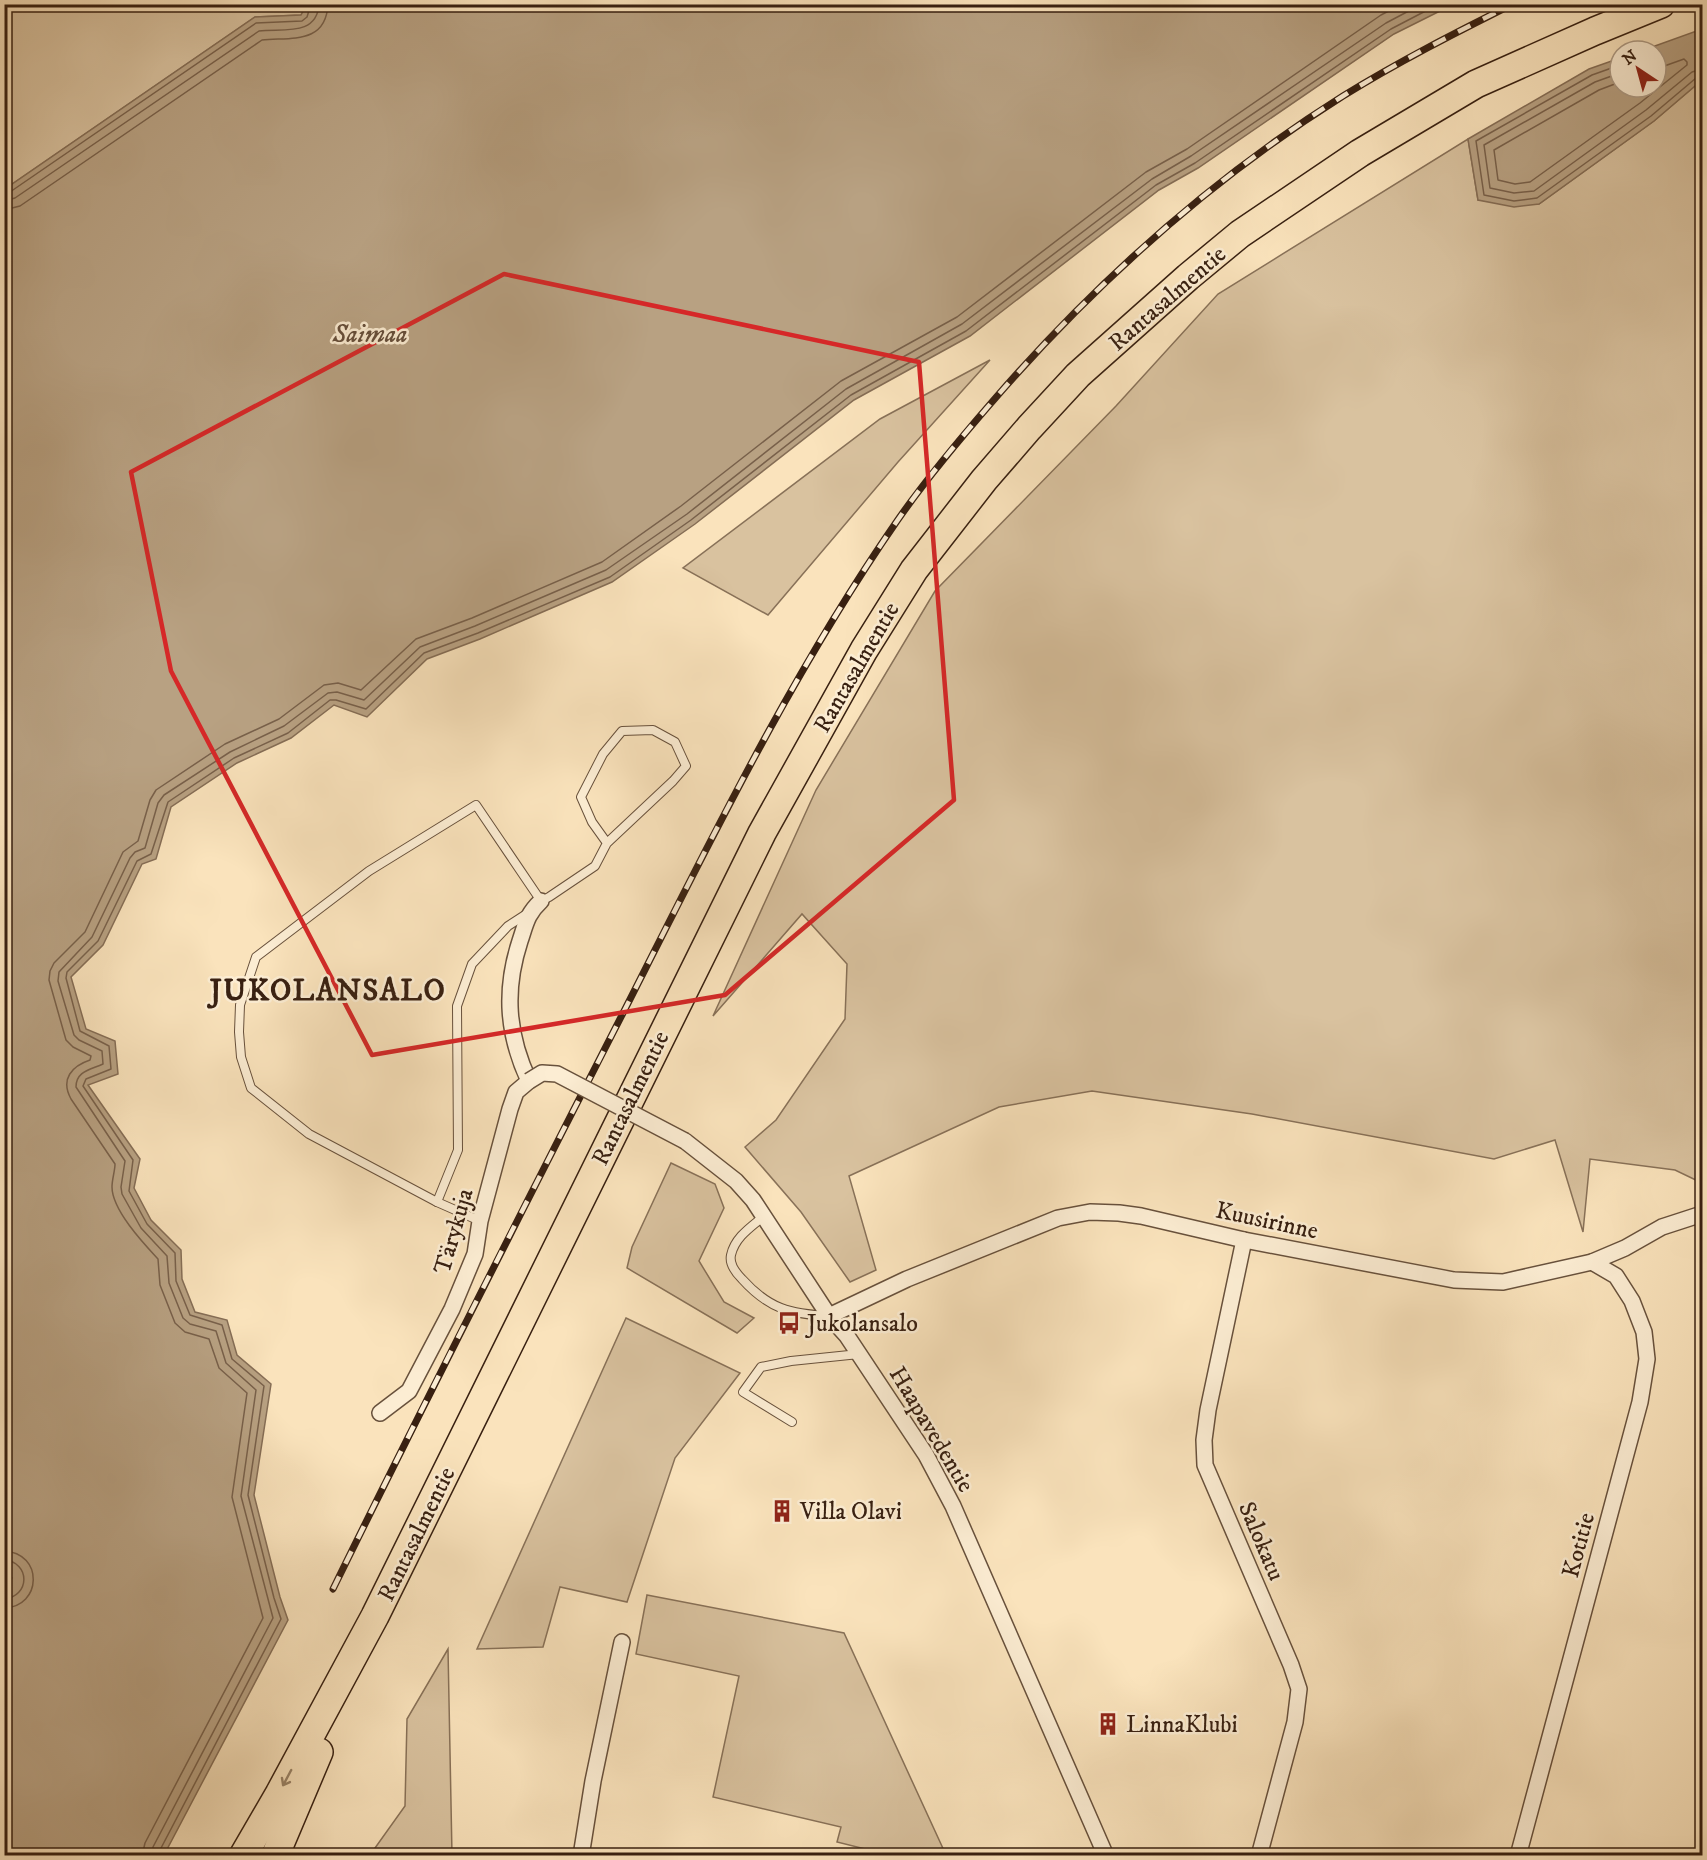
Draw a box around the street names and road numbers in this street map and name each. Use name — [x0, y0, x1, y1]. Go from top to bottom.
street label: Rantasalmentie — [1103, 240, 1233, 358]
street label: Rantasalmentie — [807, 597, 906, 738]
street label: Rantasalmentie — [585, 1026, 676, 1171]
street label: Tärykuja — [428, 1184, 481, 1277]
street label: Kuusirinne — [1213, 1195, 1321, 1246]
street label: Haapavedentie — [882, 1361, 980, 1498]
street label: Rantasalmentie — [371, 1462, 462, 1607]
street label: Salokatu — [1231, 1497, 1291, 1585]
street label: Kotitie — [1556, 1510, 1602, 1581]

